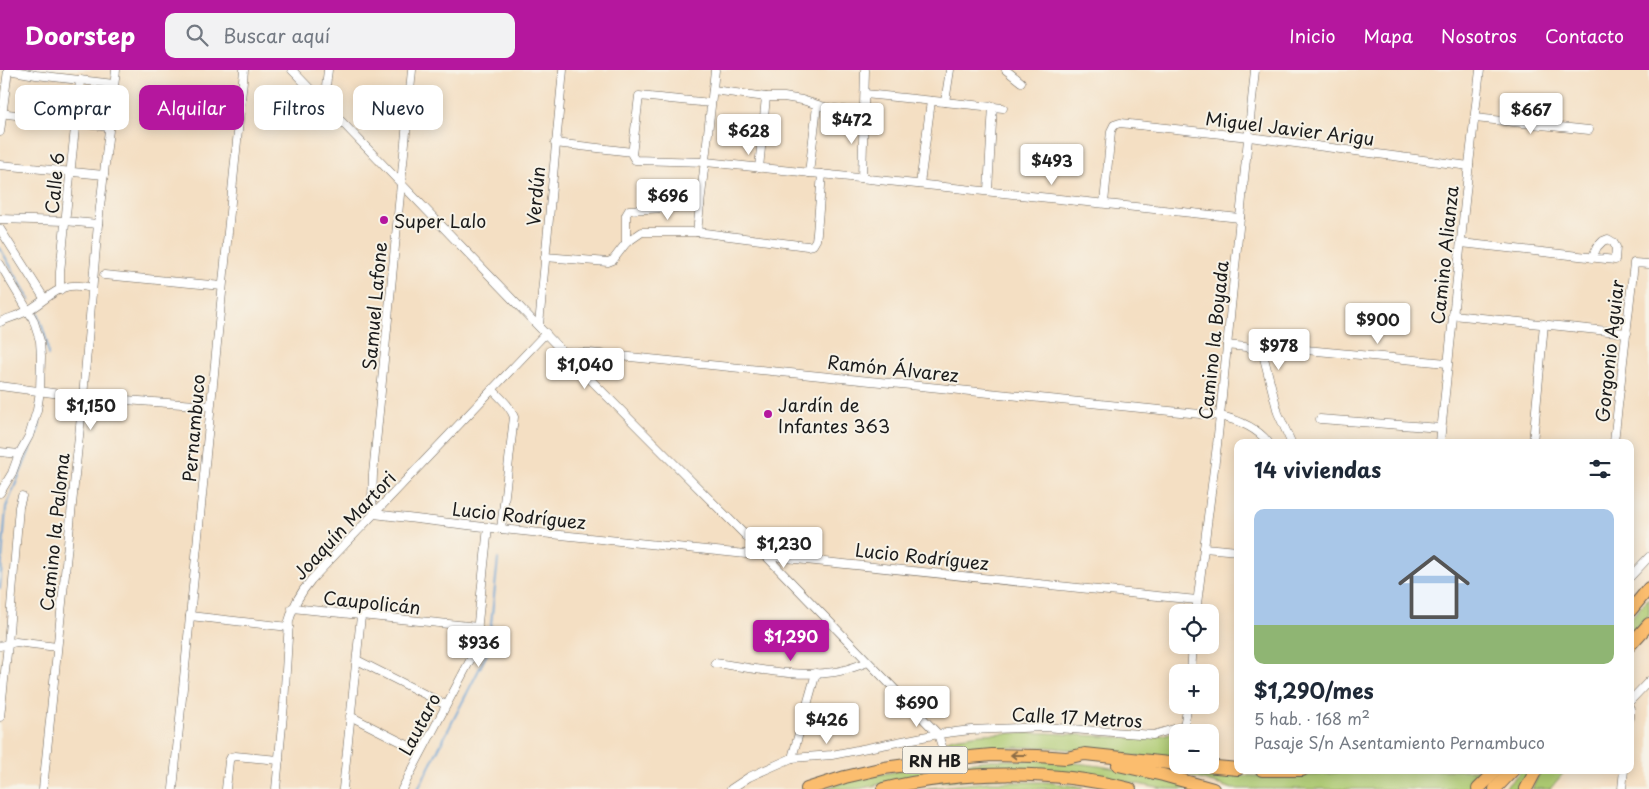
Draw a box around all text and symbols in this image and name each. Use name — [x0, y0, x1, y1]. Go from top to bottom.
search box — [165, 13, 515, 58]
text: Doorstep — [25, 17, 135, 53]
icon: search — [183, 21, 211, 49]
text: Buscar aquí — [223, 21, 330, 49]
text: Inicio — [1289, 22, 1336, 49]
text: Mapa — [1364, 22, 1413, 49]
text: Nosotros — [1441, 22, 1517, 49]
text: Contacto — [1545, 22, 1624, 49]
chip: Comprar — [15, 85, 129, 130]
chip: Alquilar — [139, 85, 244, 130]
chip: Filtros — [254, 85, 343, 130]
chip: Nuevo — [353, 85, 443, 130]
pin: $667 — [1501, 92, 1561, 135]
text: $667 — [1511, 97, 1551, 121]
pin: $472 — [822, 102, 882, 145]
street label: Miguel Javier Arigu — [1204, 104, 1376, 152]
text: $472 — [832, 107, 872, 131]
pin: $628 — [719, 114, 779, 156]
text: $628 — [728, 118, 770, 142]
pin: $493 — [1022, 144, 1082, 186]
text: $493 — [1031, 148, 1073, 172]
street label: Calle 6 — [37, 151, 71, 215]
street label: Verdún — [519, 165, 551, 227]
pin: $696 — [638, 178, 698, 221]
text: $696 — [648, 183, 688, 207]
street label: Camino Alianza — [1423, 184, 1465, 326]
place label: Super Lalo — [394, 207, 486, 234]
marker: Super Lalo — [378, 214, 390, 226]
street label: Samuel Lafone — [355, 241, 393, 371]
street label: Camino la Boyada — [1191, 259, 1235, 421]
street label: Gorgonio Aguiar — [1588, 278, 1630, 424]
pin: $900 — [1348, 302, 1408, 345]
text: $900 — [1356, 307, 1400, 331]
pin: $978 — [1249, 328, 1309, 371]
text: $978 — [1260, 333, 1298, 357]
pin: $1,040 — [544, 348, 626, 390]
street label: Ramón Álvarez — [826, 348, 960, 388]
text: $1,040 — [557, 352, 613, 376]
street label: Pernambuco — [175, 373, 211, 483]
pin: $1,150 — [50, 388, 132, 431]
place label: Jardín de Infantes 363 — [778, 391, 890, 439]
text: $1,150 — [66, 393, 116, 417]
marker: Jardín de Infantes 363 — [762, 408, 774, 420]
street label: Camino la Paloma — [32, 451, 76, 612]
text: 14 viviendas — [1254, 453, 1381, 485]
icon: filters — [1586, 455, 1614, 483]
street label: Joaquín Martori — [286, 465, 402, 585]
street label: Lucio Rodríguez — [451, 495, 588, 535]
pin: $1,230 — [743, 526, 825, 569]
text: $1,230 — [756, 531, 812, 555]
street label: Lucio Rodríguez — [854, 536, 991, 576]
icon: home — [1389, 542, 1479, 632]
street label: Caupolicán — [322, 583, 422, 621]
map controls — [1169, 604, 1219, 774]
button: locate — [1169, 604, 1219, 654]
pin: $1,290 — [750, 620, 832, 662]
text: $1,290 — [764, 624, 818, 648]
pin: $936 — [449, 626, 509, 668]
text: $936 — [458, 630, 500, 654]
button: + — [1169, 664, 1219, 714]
text: $1,290/mes — [1254, 674, 1374, 706]
pin: $690 — [887, 686, 947, 728]
street label: Lautaro — [391, 688, 447, 760]
text: $690 — [896, 690, 938, 714]
street label: Calle 17 Metros — [1011, 700, 1143, 734]
pin: $426 — [797, 702, 857, 745]
text: 5 hab. · 168 m² — [1254, 706, 1370, 730]
text: $426 — [806, 707, 848, 731]
button: − — [1169, 724, 1219, 774]
text: Pasaje S/n Asentamiento Pernambuco — [1254, 730, 1545, 754]
road number: RN HB — [902, 746, 968, 774]
one-way arrow — [1010, 750, 1026, 760]

